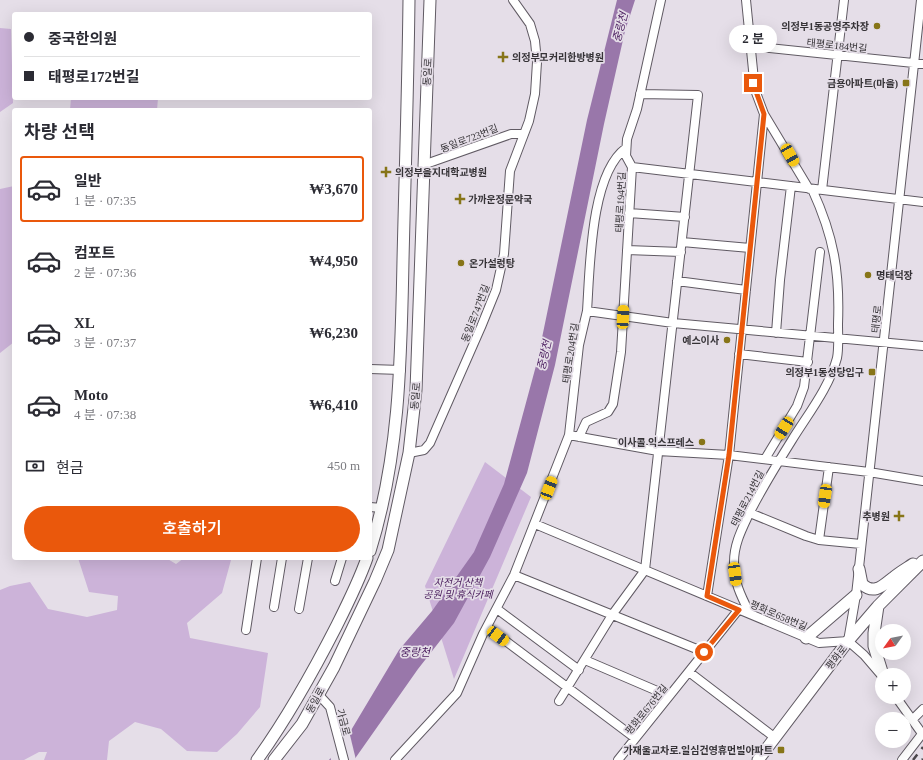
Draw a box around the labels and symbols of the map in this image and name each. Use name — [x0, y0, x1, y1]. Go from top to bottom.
water label: 중랑천 — [610, 9, 630, 43]
place label: 의정부1동공영주차장 — [781, 21, 869, 32]
marker: 의정부1동공영주차장 — [872, 21, 882, 31]
callout: 2 분 — [729, 25, 777, 53]
street label: 태평로184번길 — [806, 37, 868, 54]
marker: 의정부모커리한방병원 — [497, 51, 509, 63]
place label: 의정부모커리한방병원 — [512, 52, 604, 63]
street label: 동일로 — [421, 58, 434, 86]
route end — [744, 74, 762, 92]
place label: 금용아파트(마을) — [827, 78, 898, 90]
marker: 금용아파트(마을) — [901, 78, 911, 88]
street label: 동일로723번길 — [439, 122, 500, 155]
car — [779, 142, 801, 168]
marker: 의정부을지대학교병원 — [380, 166, 392, 178]
place label: 의정부을지대학교병원 — [395, 166, 487, 178]
street label: 태평로194번길 — [613, 171, 628, 233]
marker: 가까운정문약국 — [455, 194, 465, 204]
place label: 가까운정문약국 — [468, 194, 532, 205]
marker: 온가설렁탕 — [456, 258, 466, 268]
place label: 온가설렁탕 — [469, 258, 515, 269]
marker: 명태덕장 — [863, 270, 873, 280]
place label: 명태덕장 — [876, 270, 913, 281]
street label: 동일로747번길 — [459, 283, 492, 344]
car — [616, 305, 630, 329]
street label: 태평로 — [870, 305, 883, 333]
street label: 태평로204번길 — [560, 322, 581, 384]
place label: 예스이사 — [682, 335, 720, 346]
marker: 예스이사 — [722, 335, 732, 345]
water label: 중랑천 — [535, 337, 554, 371]
place label: 의정부1동성당입구 — [785, 367, 864, 378]
marker: 의정부1동성당입구 — [867, 367, 877, 377]
street label: 동일로 — [409, 382, 422, 410]
car — [773, 415, 795, 441]
place label: 이사콜 익스프레스 — [618, 437, 694, 448]
marker: 이사콜 익스프레스 — [697, 437, 707, 447]
street label: 태평로214번길 — [729, 469, 766, 528]
car — [539, 475, 559, 501]
car — [817, 483, 833, 509]
marker: 추병원 — [893, 510, 905, 522]
place label: 추병원 — [862, 511, 890, 522]
car — [727, 561, 743, 587]
park label: 자전거 산책 공원 및 휴식카페 — [423, 577, 494, 600]
street label: 평화로658번길 — [749, 598, 809, 632]
car — [485, 624, 511, 648]
north arrow — [875, 624, 911, 660]
route start — [695, 643, 713, 661]
street label: 평화로 — [824, 643, 849, 672]
water label: 중랑천 — [400, 646, 432, 658]
street label: 평화로676번길 — [623, 682, 670, 736]
street label: 동일로 — [304, 685, 327, 715]
street label: 가금로 — [335, 707, 352, 737]
place label: 가재울교차로.일심건영휴먼빌아파트 — [623, 745, 773, 756]
marker: 가재울교차로.일심건영휴먼빌아파트 — [776, 745, 786, 755]

